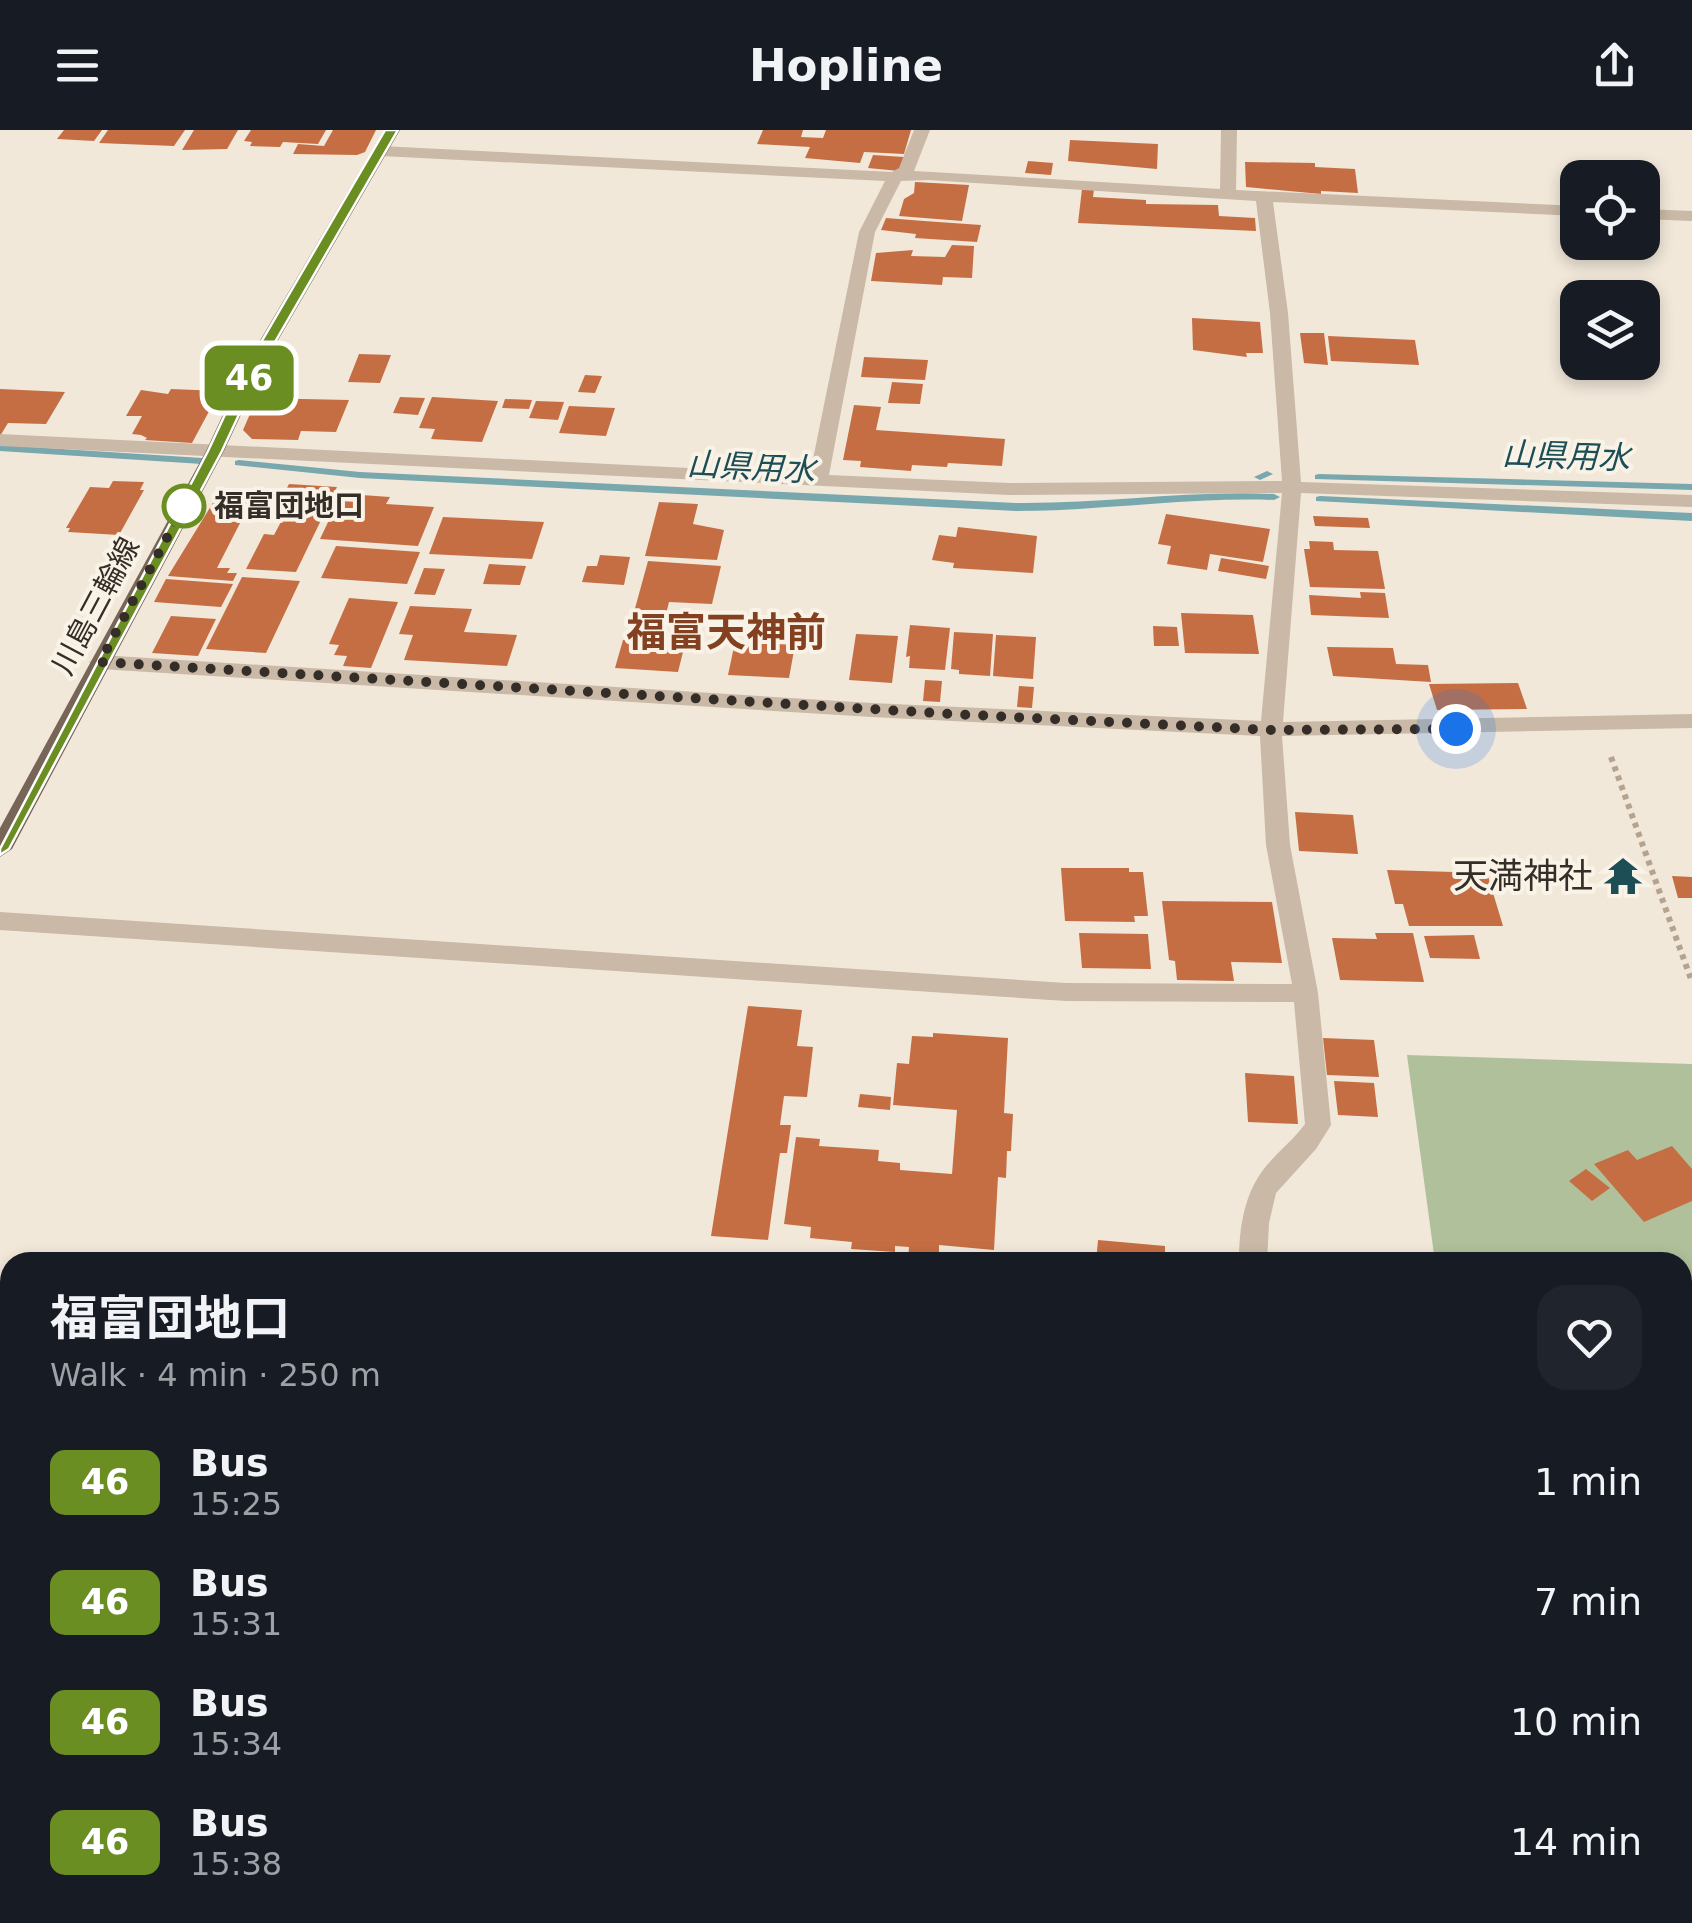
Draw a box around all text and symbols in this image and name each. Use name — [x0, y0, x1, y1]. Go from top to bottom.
icon: menu — [50, 38, 105, 93]
icon: share — [1587, 38, 1642, 93]
text: Hopline — [749, 39, 943, 92]
map controls — [1560, 160, 1660, 380]
button: locate — [1560, 160, 1660, 260]
button: layers — [1560, 280, 1660, 380]
line badge: 46 — [204, 346, 294, 410]
text: 46 — [225, 358, 273, 398]
water label: 山県用水 — [1501, 435, 1634, 477]
water label: 山県用水 — [686, 445, 819, 489]
marker: 福富団地口 — [163, 485, 205, 527]
place label: 福富団地口 — [214, 488, 364, 523]
street label: 川島三輪線 — [45, 531, 146, 680]
district label: 福富天神前 — [626, 609, 826, 655]
your location — [1431, 704, 1481, 754]
temple icon: 天満神社 — [1602, 855, 1644, 897]
place label: 天満神社 — [1453, 856, 1593, 896]
button: heart — [1537, 1285, 1642, 1390]
text: 福富団地口 — [50, 1290, 290, 1346]
text: Walk · 4 min · 250 m — [50, 1356, 381, 1394]
text: Bus — [190, 1441, 269, 1485]
text: 1 min — [1534, 1460, 1642, 1504]
text: 46 — [81, 1462, 129, 1502]
text: 15:25 — [190, 1485, 282, 1523]
text: Bus — [190, 1561, 269, 1605]
text: 7 min — [1534, 1580, 1642, 1624]
text: 46 — [81, 1582, 129, 1622]
text: 15:31 — [190, 1605, 282, 1643]
text: Bus — [190, 1681, 269, 1725]
text: 10 min — [1510, 1700, 1642, 1744]
text: 46 — [81, 1702, 129, 1742]
text: 15:34 — [190, 1725, 282, 1763]
text: Bus — [190, 1801, 269, 1845]
text: 14 min — [1510, 1820, 1642, 1864]
text: 46 — [81, 1822, 129, 1862]
text: 15:38 — [190, 1845, 282, 1883]

